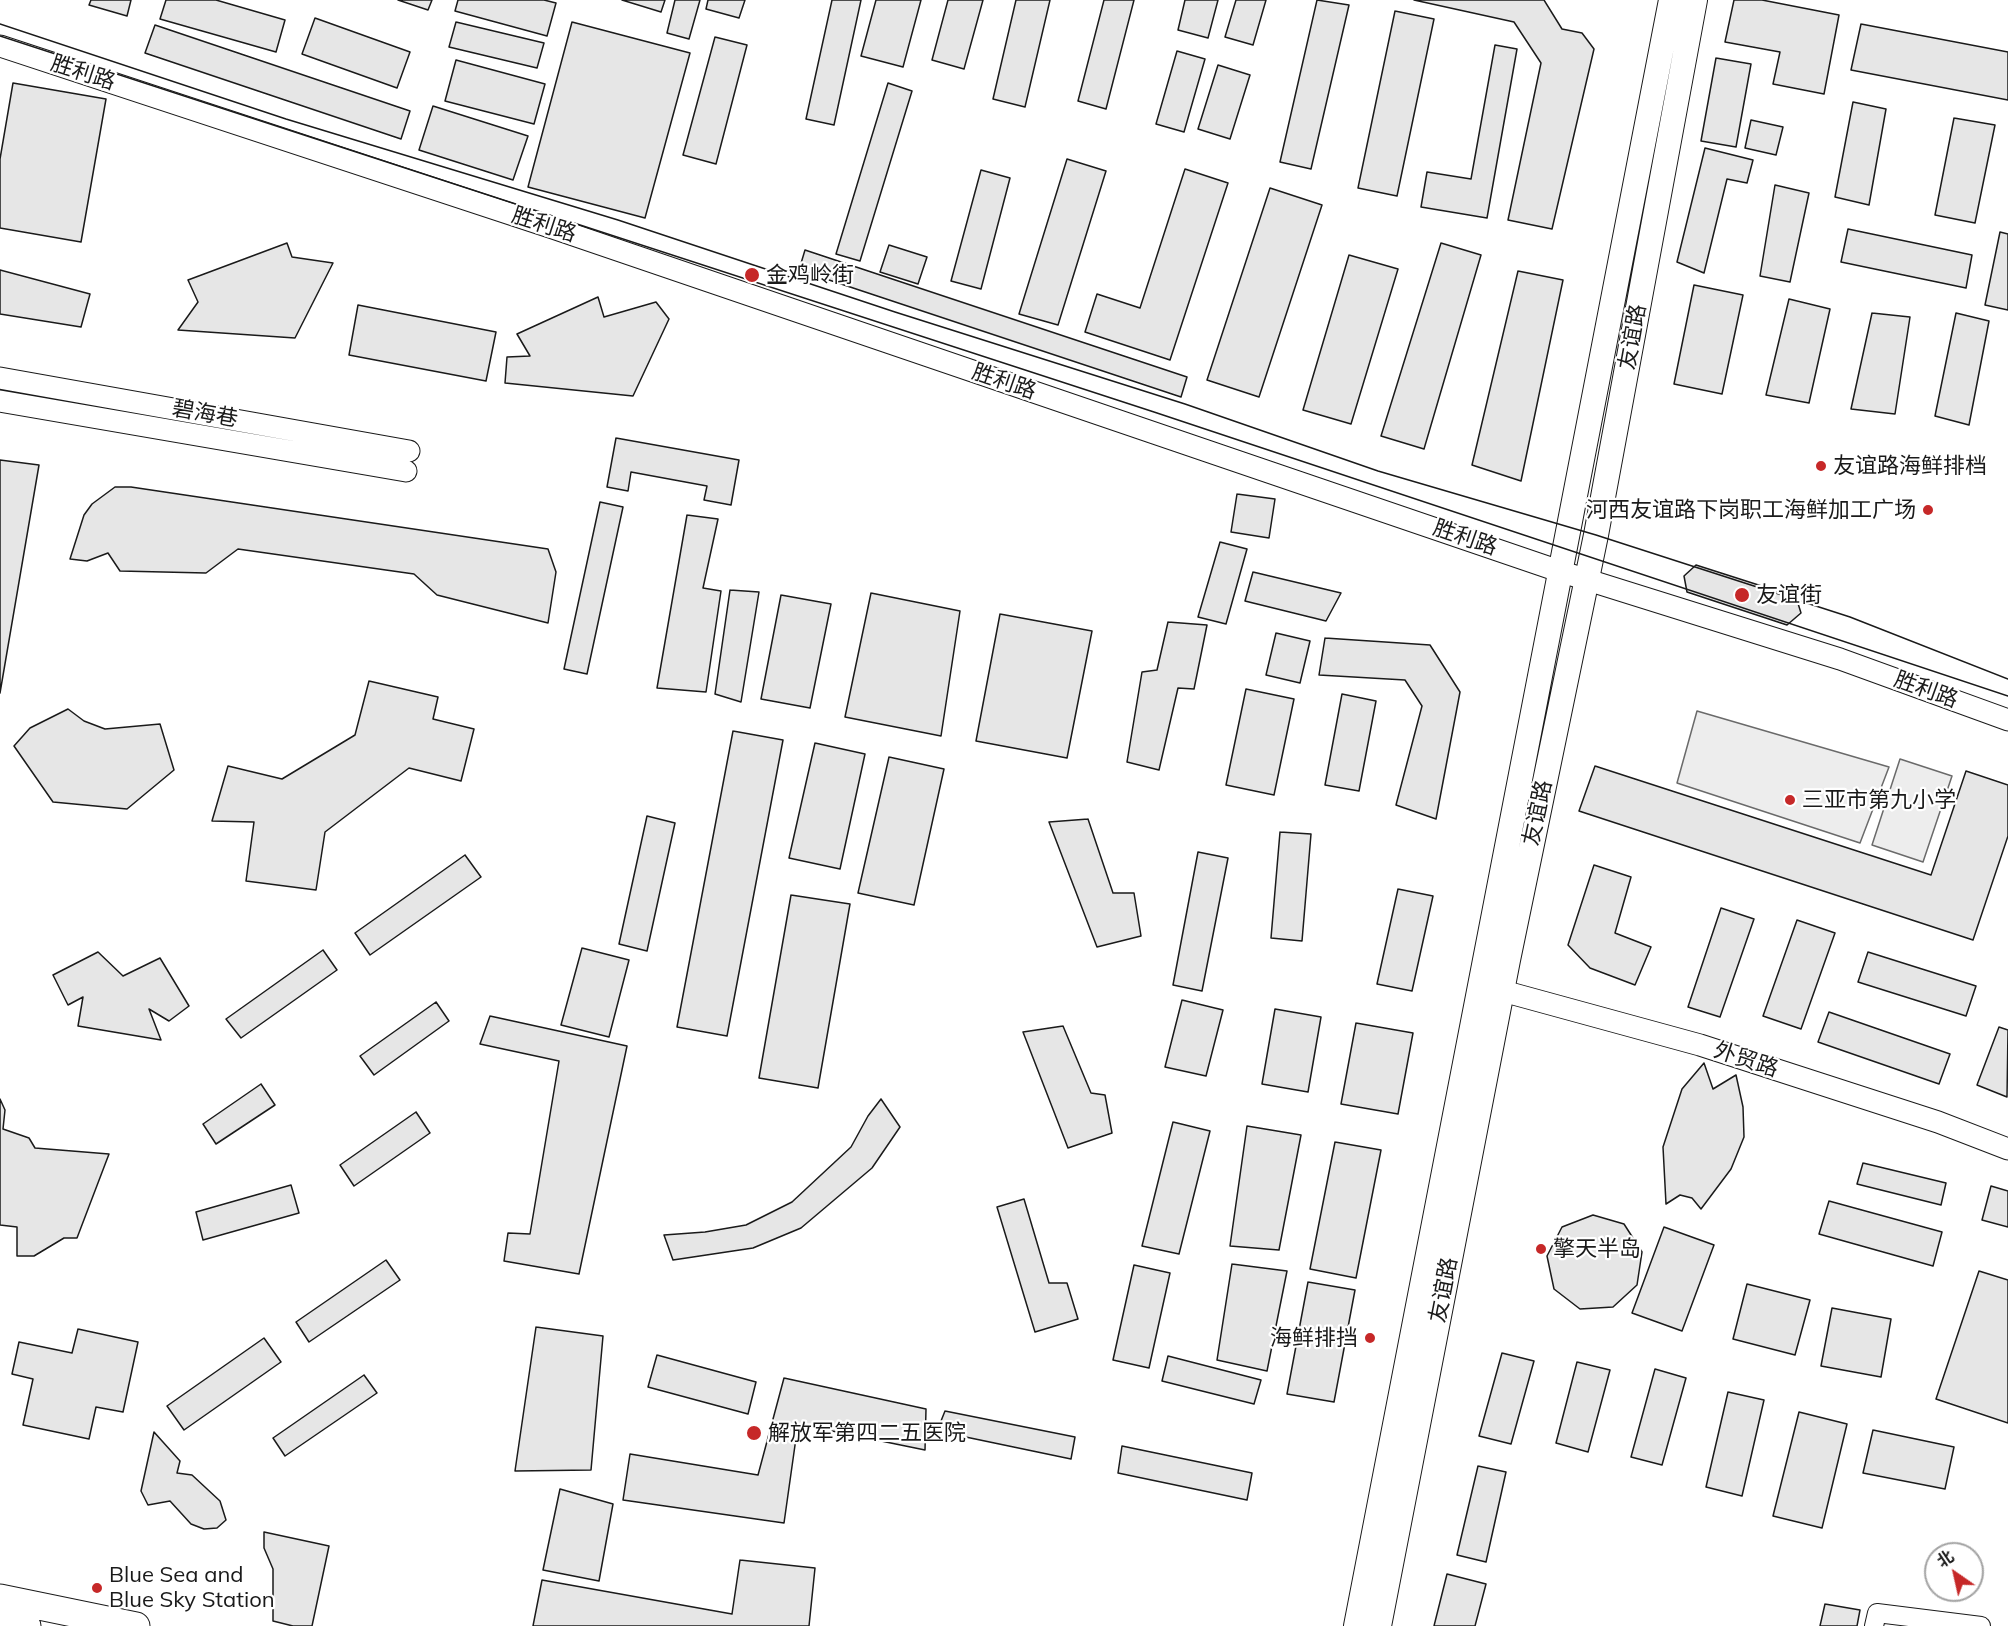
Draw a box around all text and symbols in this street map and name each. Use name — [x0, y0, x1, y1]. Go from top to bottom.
street label: 胜利路 — [48, 50, 118, 96]
street label: 胜利路 — [509, 202, 579, 248]
place label: 金鸡岭街 — [766, 262, 854, 288]
marker: 金鸡岭街 — [743, 266, 761, 284]
street label: 友谊路 — [1614, 302, 1652, 372]
street label: 胜利路 — [969, 359, 1039, 405]
street label: 碧海巷 — [170, 395, 240, 433]
place label: 友谊路海鲜排档 — [1833, 453, 1987, 479]
marker: 友谊路海鲜排档 — [1814, 459, 1828, 473]
place label: 河西友谊路下岗职工海鲜加工广场 — [1586, 497, 1916, 523]
marker: 河西友谊路下岗职工海鲜加工广场 — [1921, 503, 1935, 517]
street label: 胜利路 — [1430, 515, 1500, 561]
place label: 友谊街 — [1756, 582, 1822, 608]
marker: 友谊街 — [1733, 586, 1751, 604]
street label: 胜利路 — [1890, 666, 1962, 714]
street label: 友谊路 — [1518, 778, 1558, 848]
place label: 三亚市第九小学 — [1802, 787, 1956, 813]
marker: 三亚市第九小学 — [1783, 793, 1797, 807]
street label: 外贸路 — [1711, 1037, 1781, 1083]
place label: 擎天半岛 — [1553, 1236, 1641, 1262]
marker: 擎天半岛 — [1534, 1242, 1548, 1256]
street label: 友谊路 — [1425, 1255, 1463, 1325]
place label: 海鲜排挡 — [1270, 1325, 1358, 1351]
marker: 海鲜排挡 — [1363, 1331, 1377, 1345]
place label: 解放军第四二五医院 — [768, 1420, 966, 1446]
marker: 解放军第四二五医院 — [745, 1424, 763, 1442]
north arrow — [1924, 1542, 1984, 1602]
text: 北 — [1933, 1546, 1957, 1572]
place label: Blue Sea and Blue Sky Station — [109, 1562, 275, 1614]
marker: Blue Sea and Blue Sky Station — [90, 1581, 104, 1595]

